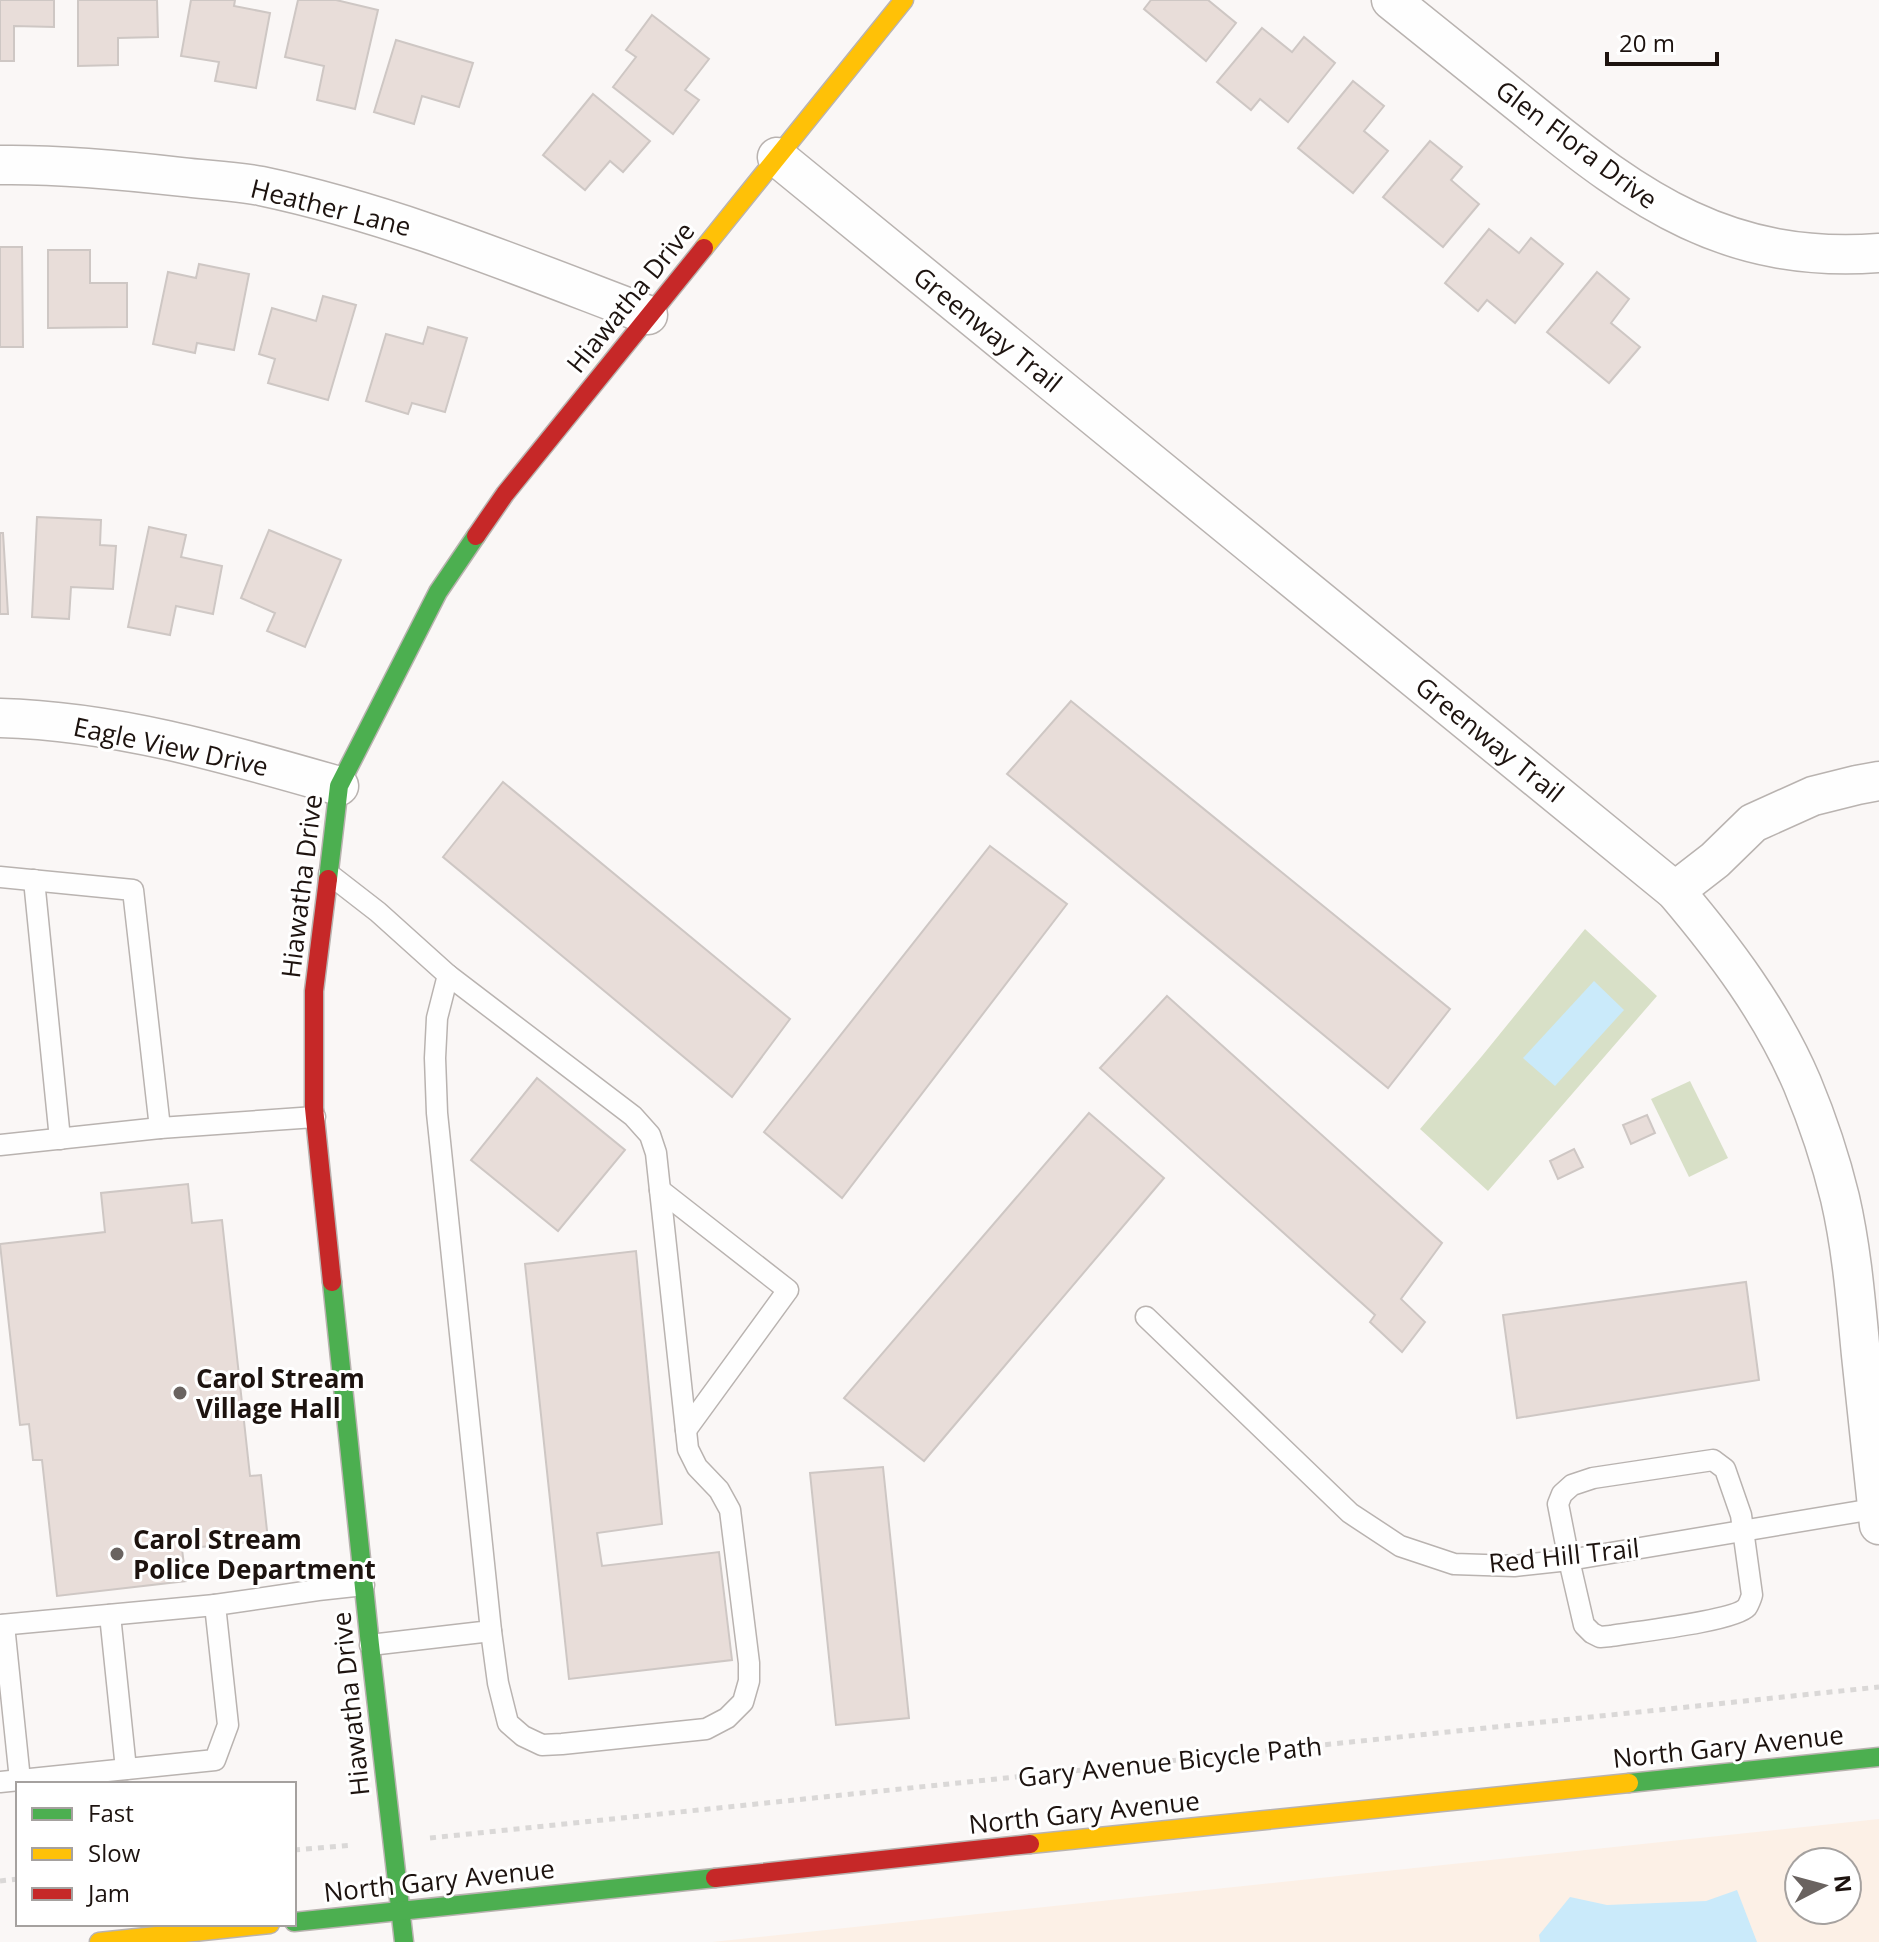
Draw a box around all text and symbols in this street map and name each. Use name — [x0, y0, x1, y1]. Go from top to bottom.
scale bar — [1607, 16, 1717, 66]
text: 20 m — [1619, 26, 1675, 59]
street label: Glen Flora Drive — [1489, 71, 1665, 217]
street label: Heather Lane — [247, 170, 415, 244]
street label: Hiawatha Drive — [558, 214, 702, 380]
street label: Greenway Trail — [906, 258, 1070, 400]
street label: Greenway Trail — [1408, 668, 1572, 810]
street label: Eagle View Drive — [70, 708, 272, 784]
street label: Hiawatha Drive — [272, 792, 330, 980]
place label: Carol Stream Village Hall — [196, 1360, 365, 1426]
marker: Carol Stream Village Hall — [171, 1384, 189, 1402]
place label: Carol Stream Police Department — [133, 1521, 376, 1587]
street label: Red Hill Trail — [1487, 1529, 1641, 1581]
marker: Carol Stream Police Department — [108, 1545, 126, 1563]
street label: Hiawatha Drive — [322, 1610, 378, 1798]
street label: North Gary Avenue — [1611, 1716, 1845, 1776]
street label: Gary Avenue Bicycle Path — [1016, 1727, 1324, 1795]
legend — [16, 1782, 296, 1926]
street label: North Gary Avenue — [967, 1782, 1201, 1842]
text: Fast — [88, 1796, 134, 1829]
text: Slow — [88, 1836, 141, 1869]
north arrow — [1783, 1846, 1863, 1926]
street label: North Gary Avenue — [322, 1850, 556, 1910]
text: N — [1828, 1873, 1860, 1894]
text: Jam — [86, 1876, 130, 1909]

